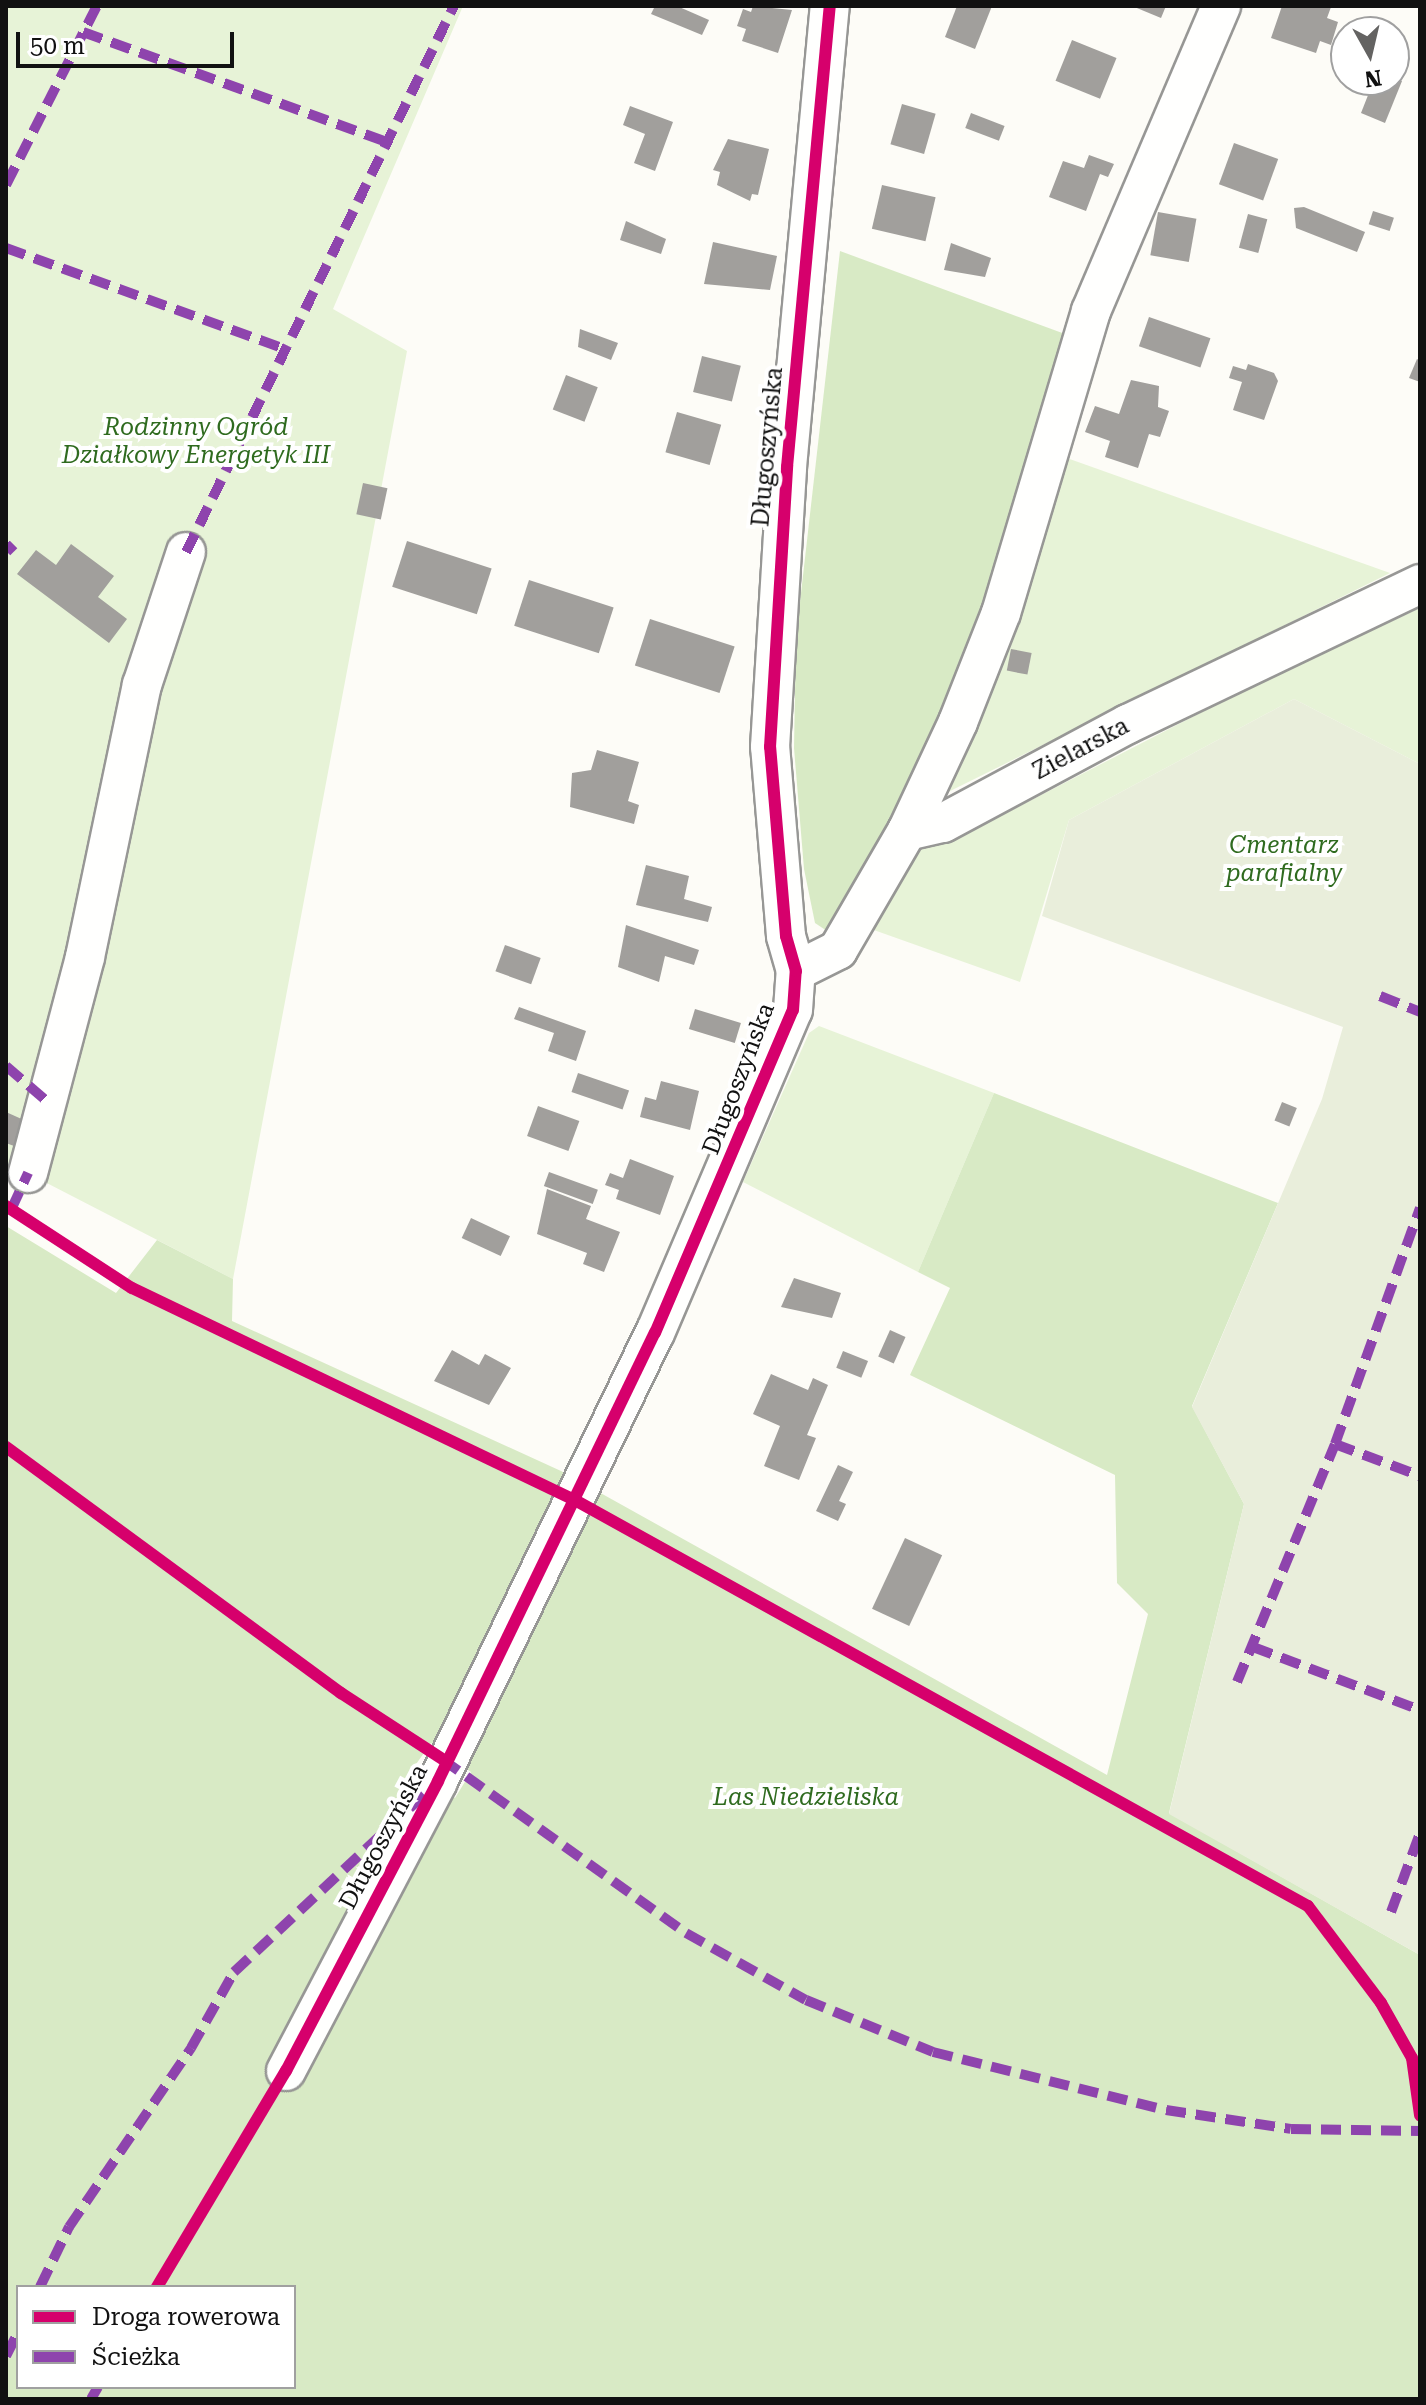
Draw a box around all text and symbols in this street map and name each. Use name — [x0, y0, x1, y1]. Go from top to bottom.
scale bar — [20, 16, 238, 66]
north arrow — [1330, 16, 1410, 96]
text: 50 m — [30, 32, 85, 60]
text: N — [1363, 65, 1383, 92]
street label: Długoszyńska — [747, 366, 789, 528]
park label: Rodzinny Ogród Działkowy Energetyk III — [62, 414, 330, 470]
street label: Zielarska — [1028, 712, 1134, 786]
park label: Cmentarz parafialny — [1226, 832, 1342, 888]
street label: Długoszyńska — [697, 999, 781, 1159]
street label: Długoszyńska — [334, 1760, 434, 1914]
park label: Las Niedzieliska — [713, 1784, 899, 1812]
legend — [16, 2285, 296, 2389]
text: Droga rowerowa — [92, 2303, 280, 2331]
text: Ścieżka — [92, 2343, 180, 2371]

